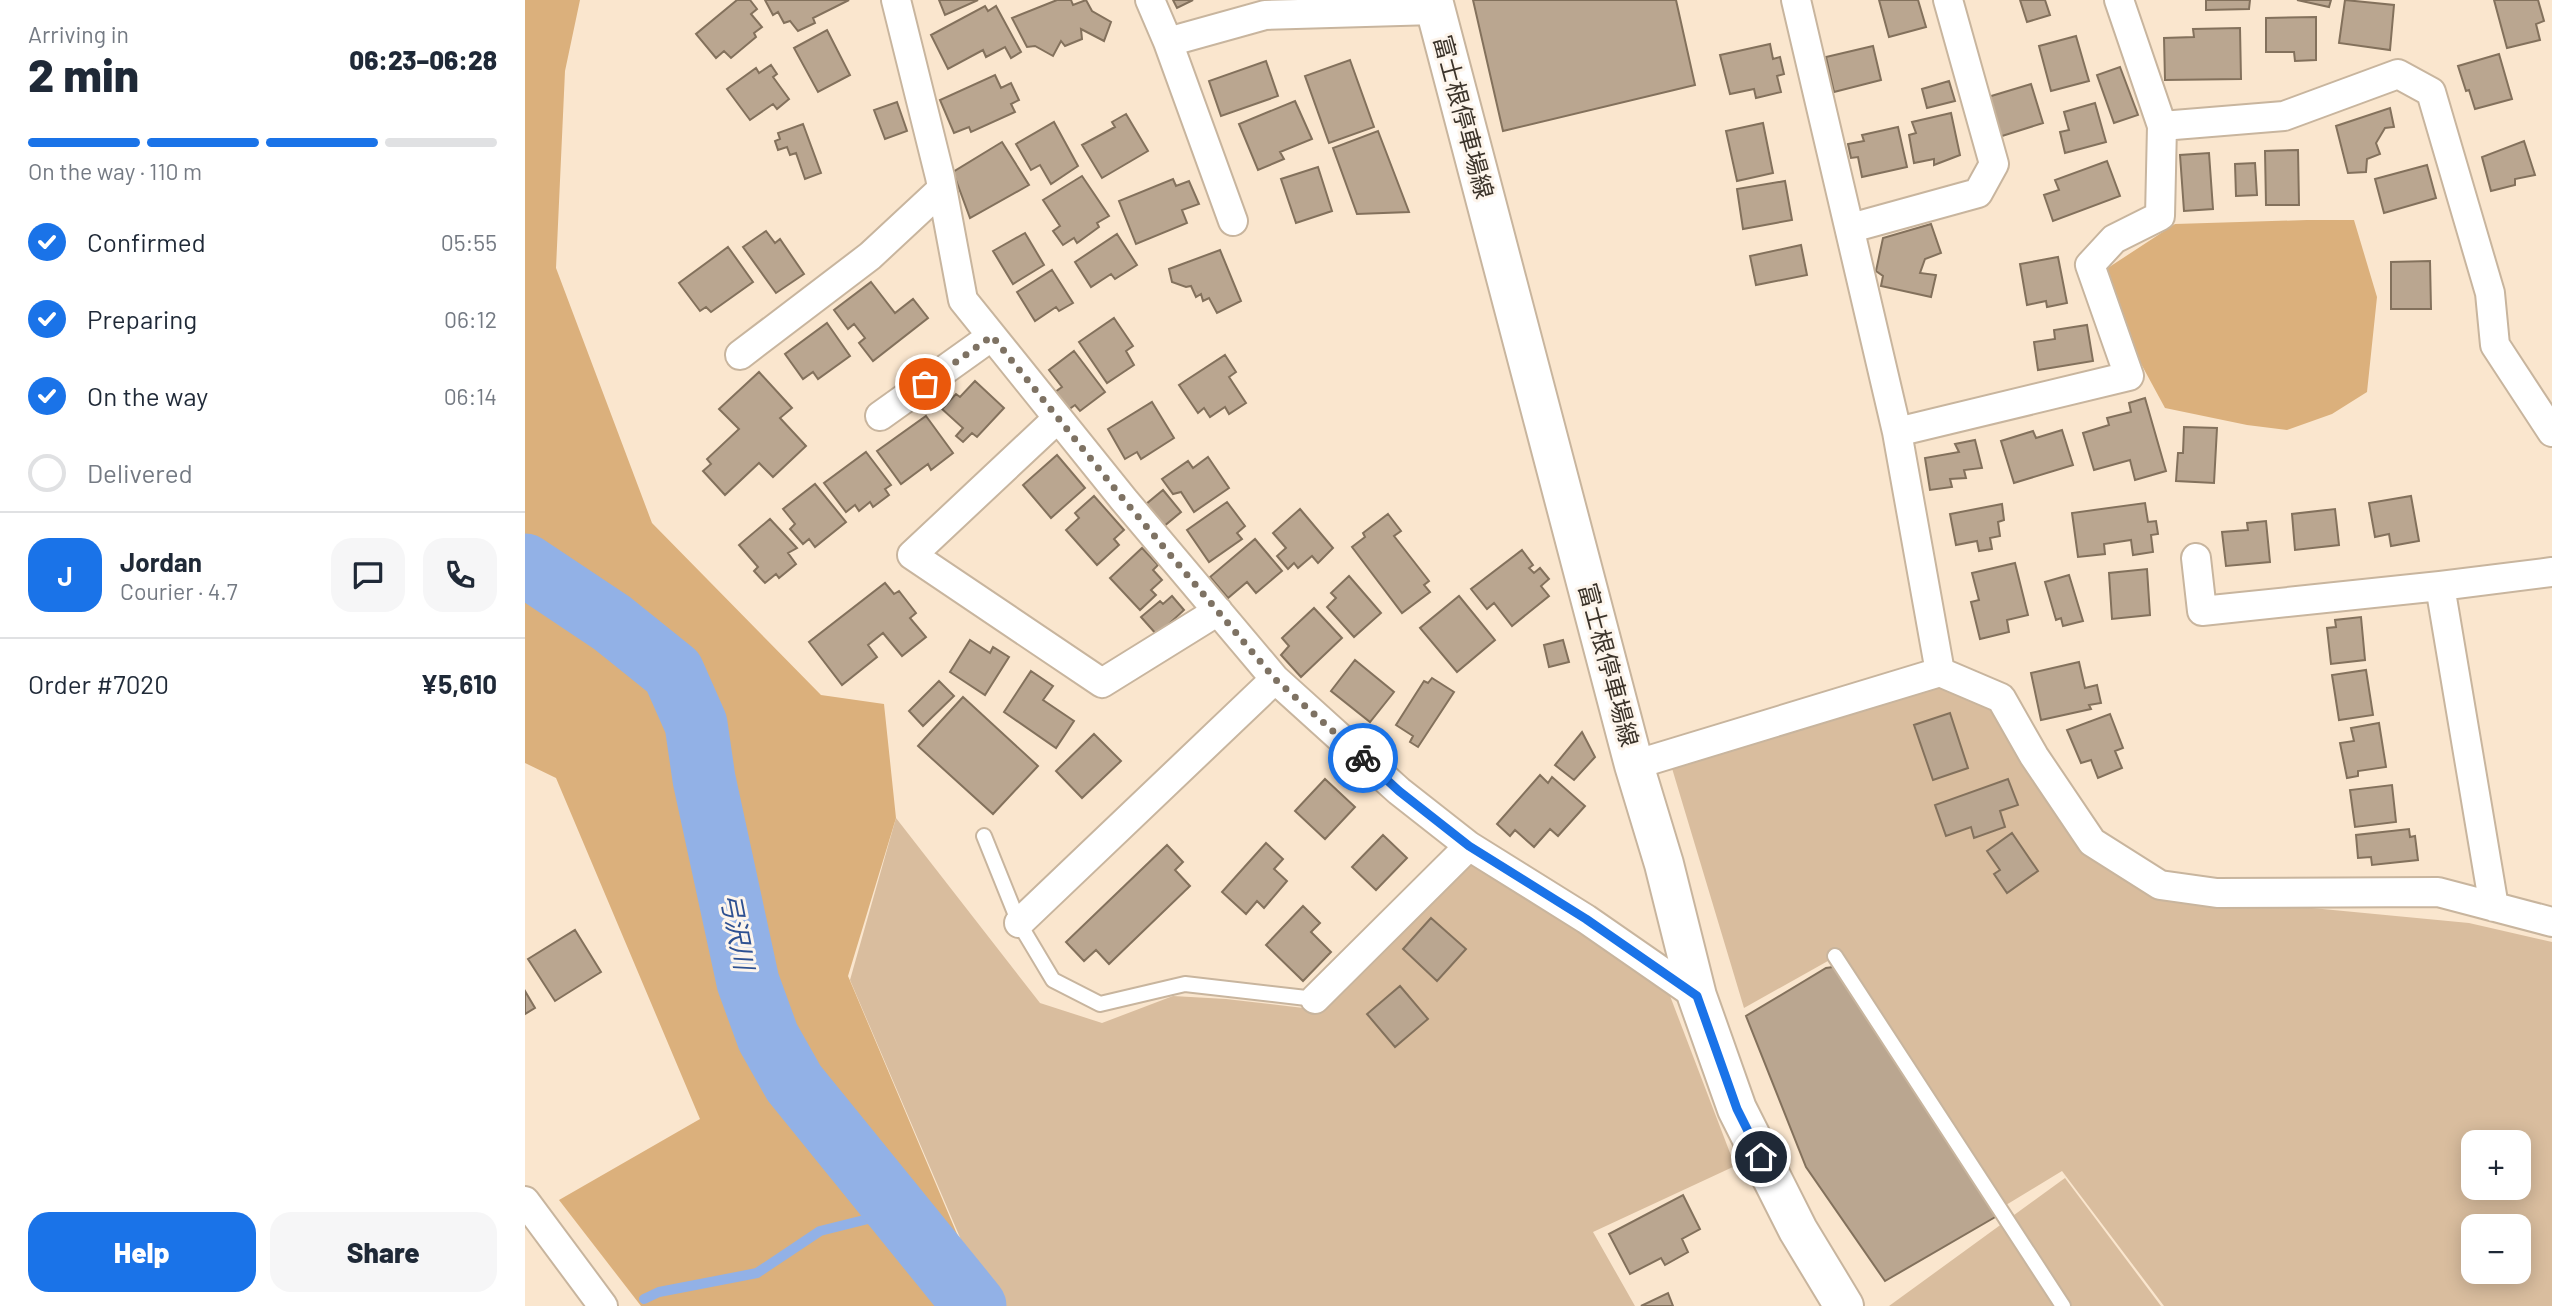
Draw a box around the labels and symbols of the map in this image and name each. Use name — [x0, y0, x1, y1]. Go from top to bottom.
street label: 富士根停車場線 — [1429, 32, 1500, 202]
pin — [895, 354, 955, 414]
street label: 富士根停車場線 — [1574, 580, 1645, 750]
courier — [1328, 723, 1398, 793]
water label: 弓沢川 — [716, 889, 762, 975]
pin — [1731, 1127, 1791, 1187]

